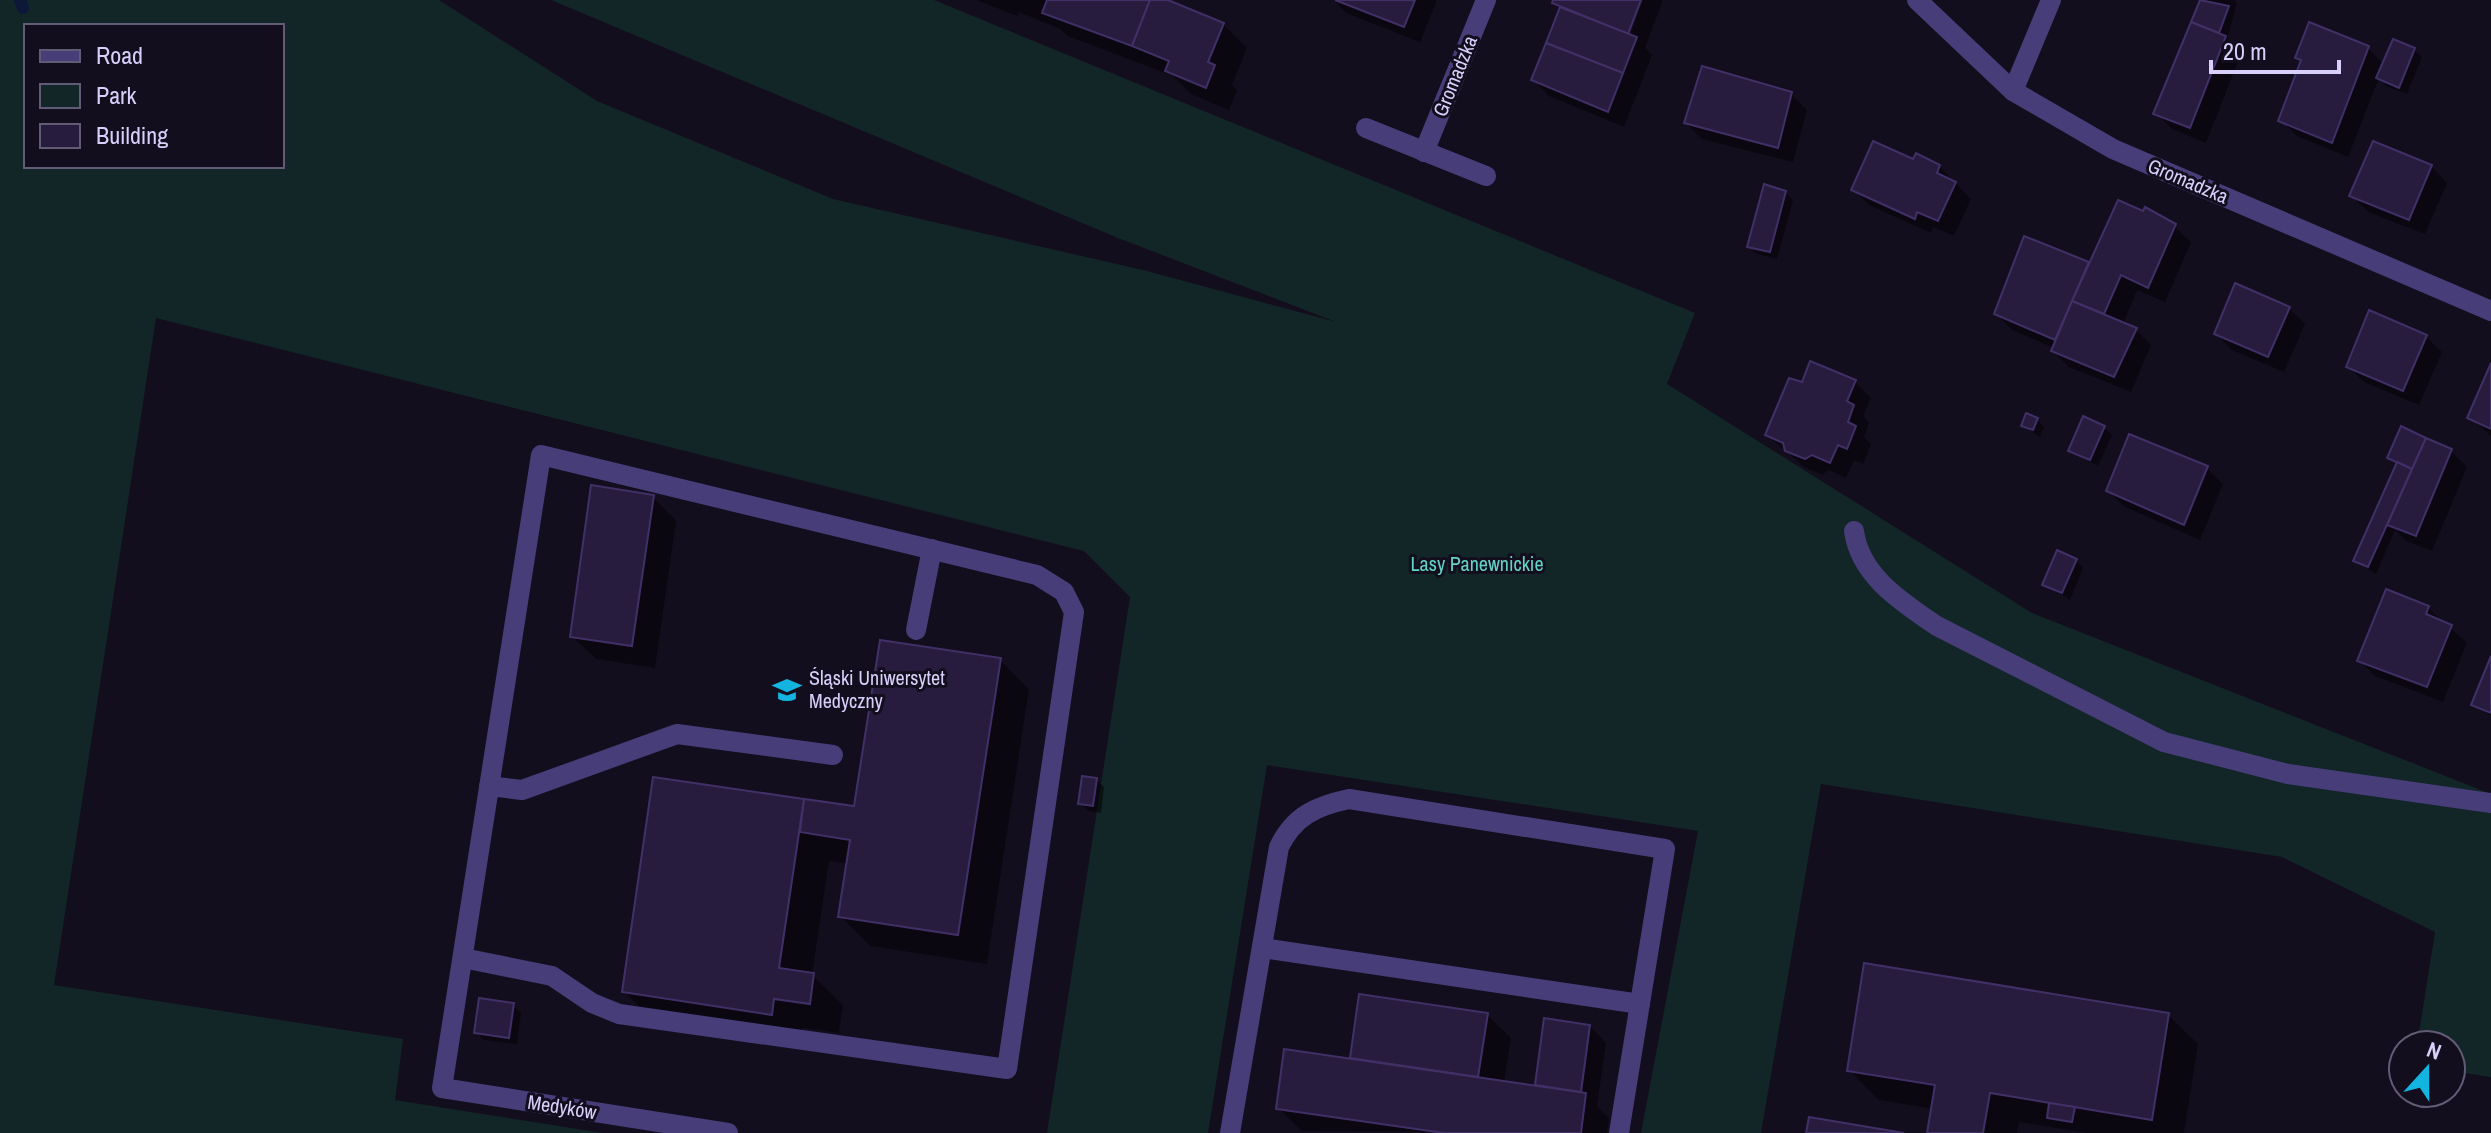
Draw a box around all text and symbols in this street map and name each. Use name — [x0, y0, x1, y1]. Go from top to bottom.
legend — [24, 24, 284, 168]
scale bar — [2211, 24, 2339, 74]
street label: Gromadzka — [1426, 31, 1483, 120]
text: 20 m — [2223, 35, 2267, 67]
text: Road — [96, 39, 143, 71]
text: Park — [96, 79, 137, 111]
text: Building — [96, 119, 168, 151]
street label: Gromadzka — [2144, 152, 2232, 210]
park label: Lasy Panewnickie — [1410, 550, 1544, 577]
place label: Śląski Uniwersytet Medyczny — [809, 664, 945, 714]
school or university icon: Śląski Uniwersytet Medyczny — [772, 675, 802, 705]
north arrow — [2387, 1029, 2467, 1109]
text: N — [2423, 1034, 2446, 1067]
street label: Medyków — [526, 1088, 599, 1125]

